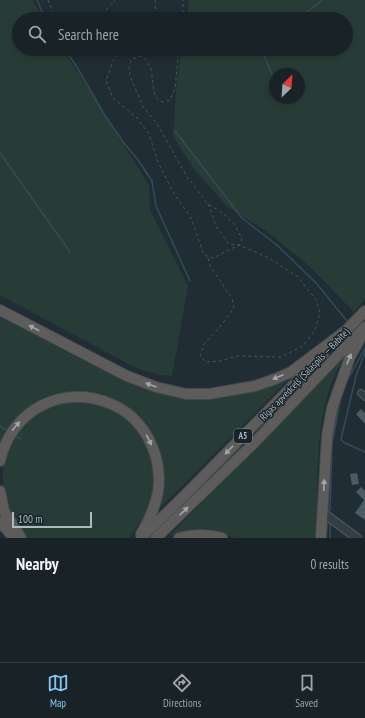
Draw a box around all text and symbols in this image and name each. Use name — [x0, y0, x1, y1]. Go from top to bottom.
search box — [12, 12, 353, 56]
icon: search — [26, 23, 48, 45]
text: Search here — [58, 25, 119, 44]
north arrow — [269, 68, 305, 104]
one-way arrow — [28, 325, 40, 332]
street label: Rīgas apvedceļš (Salaspils — Babīte) — [257, 325, 352, 423]
one-way arrow — [347, 352, 353, 364]
one-way arrow — [271, 375, 283, 381]
one-way arrow — [145, 382, 157, 388]
one-way arrow — [12, 420, 21, 431]
road number: A5 — [234, 429, 252, 443]
one-way arrow — [146, 434, 152, 446]
one-way arrow — [224, 445, 234, 455]
one-way arrow — [321, 478, 327, 491]
one-way arrow — [179, 506, 189, 516]
scale bar — [12, 510, 92, 529]
text: 100 m — [18, 512, 42, 526]
text: Nearby — [16, 553, 59, 575]
text: 0 results — [310, 556, 349, 573]
tab: Map — [47, 672, 69, 710]
tab: Directions — [163, 672, 201, 710]
tab: Saved — [295, 672, 318, 710]

